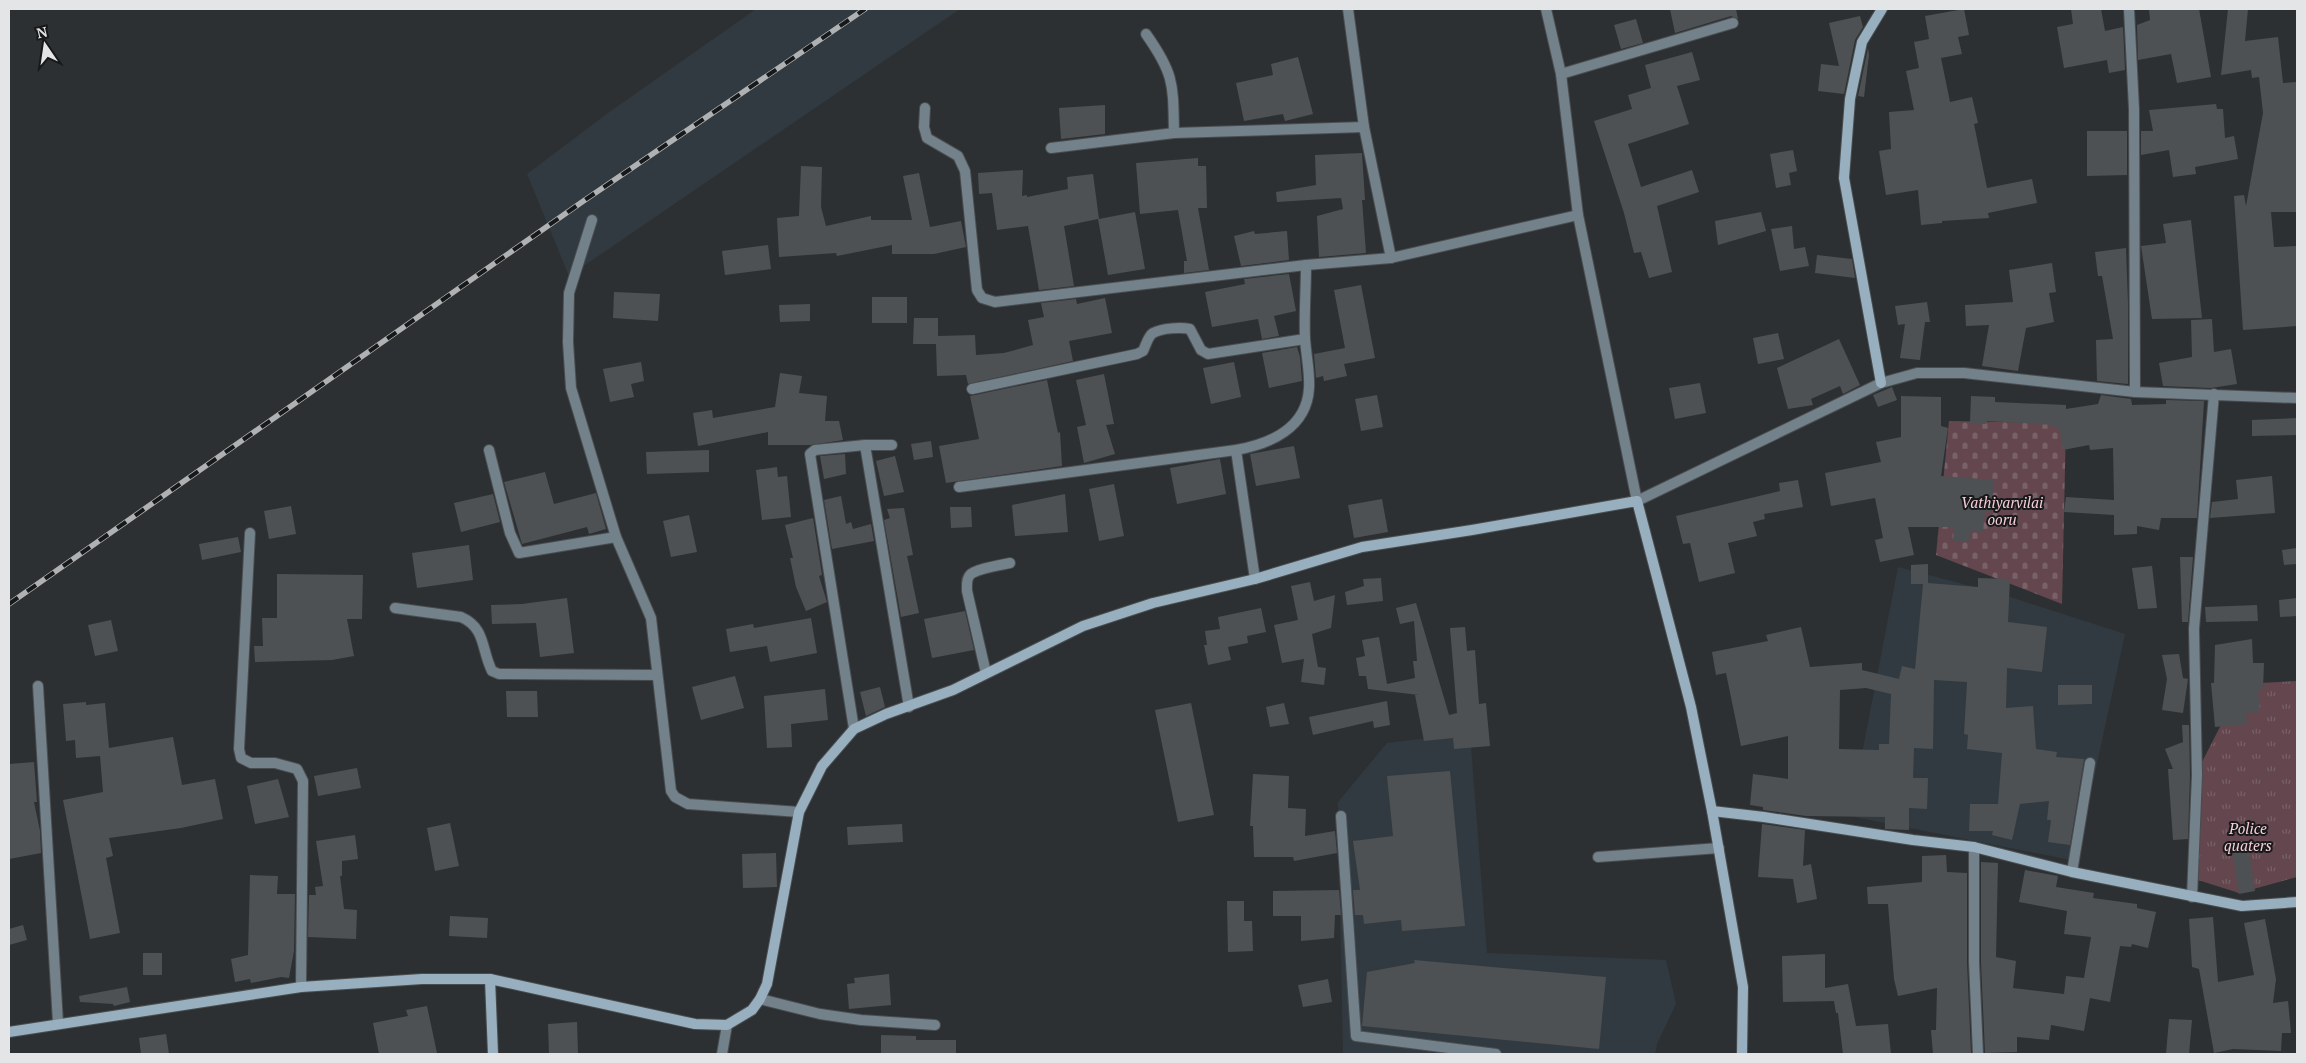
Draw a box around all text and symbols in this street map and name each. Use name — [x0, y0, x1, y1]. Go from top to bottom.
north arrow — [20, 20, 70, 70]
text: N — [35, 21, 50, 42]
park label: Vathiyarvilai ooru — [1961, 492, 2044, 529]
park label: Police quaters — [2224, 818, 2272, 855]

